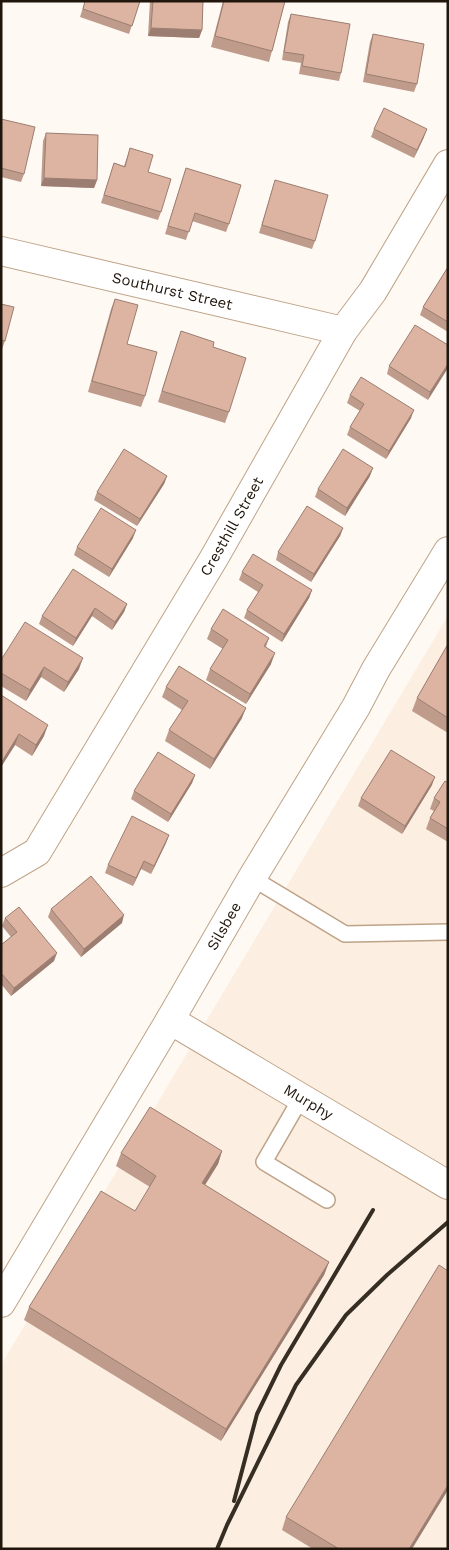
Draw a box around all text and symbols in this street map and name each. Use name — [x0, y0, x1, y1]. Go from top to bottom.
street label: Southurst Street — [110, 268, 235, 314]
street label: Cresthill Street — [196, 473, 268, 579]
street label: Silsbee — [203, 899, 245, 953]
street label: Murphy — [280, 1081, 337, 1124]

